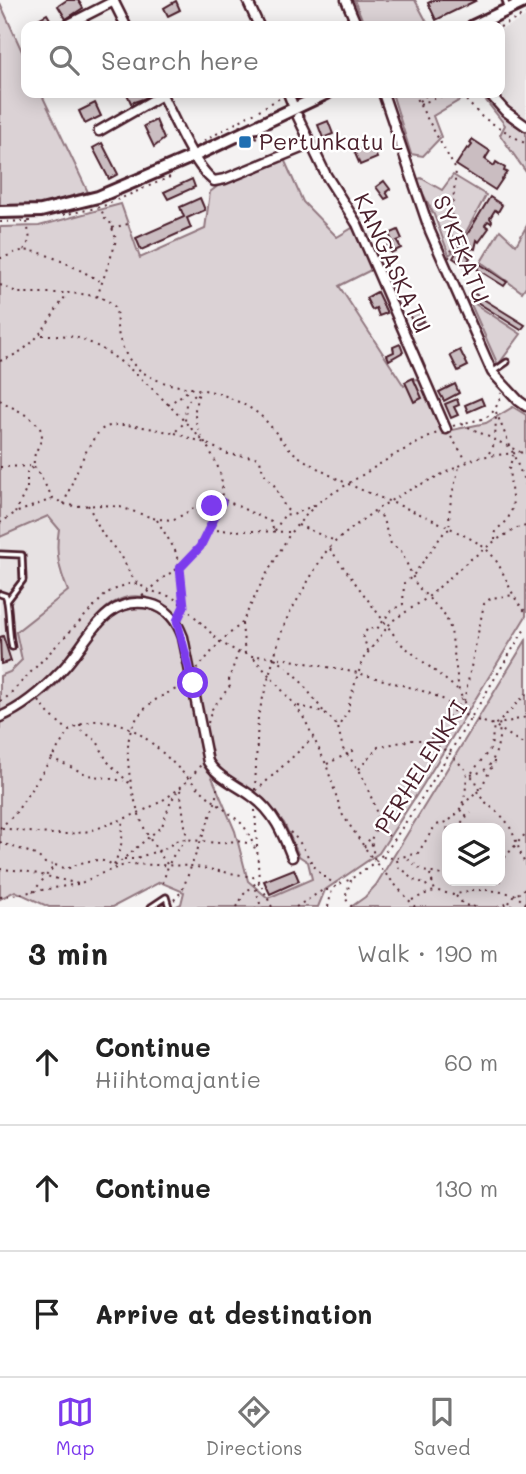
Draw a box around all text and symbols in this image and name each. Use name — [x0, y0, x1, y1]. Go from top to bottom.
search box — [21, 21, 505, 98]
icon: search — [45, 41, 83, 79]
text: Search here — [101, 43, 259, 77]
place label: Pertunkatu L — [259, 126, 403, 156]
marker: Pertunkatu L — [237, 134, 253, 150]
street label: KANGASKATU — [347, 188, 438, 337]
street label: SYKEKATU — [427, 191, 497, 307]
route end — [196, 490, 227, 521]
route start — [177, 667, 208, 698]
street label: PERHELENKKI — [367, 694, 473, 839]
map controls — [442, 823, 505, 886]
button: layers — [442, 823, 505, 886]
text: 3 min — [28, 933, 108, 973]
text: Walk · 190 m — [357, 938, 498, 968]
text: Continue — [95, 1030, 211, 1064]
icon: ahead — [28, 1043, 66, 1081]
text: 60 m — [444, 1047, 498, 1077]
text: Hiihtomajantie — [95, 1064, 261, 1094]
icon: ahead — [28, 1169, 66, 1207]
text: Continue — [95, 1171, 211, 1205]
text: 130 m — [434, 1173, 498, 1203]
icon: arrive — [28, 1295, 66, 1333]
text: Arrive at destination — [95, 1297, 372, 1331]
tab: Map — [56, 1393, 94, 1460]
tab: Directions — [206, 1393, 302, 1460]
tab: Saved — [414, 1393, 470, 1460]

